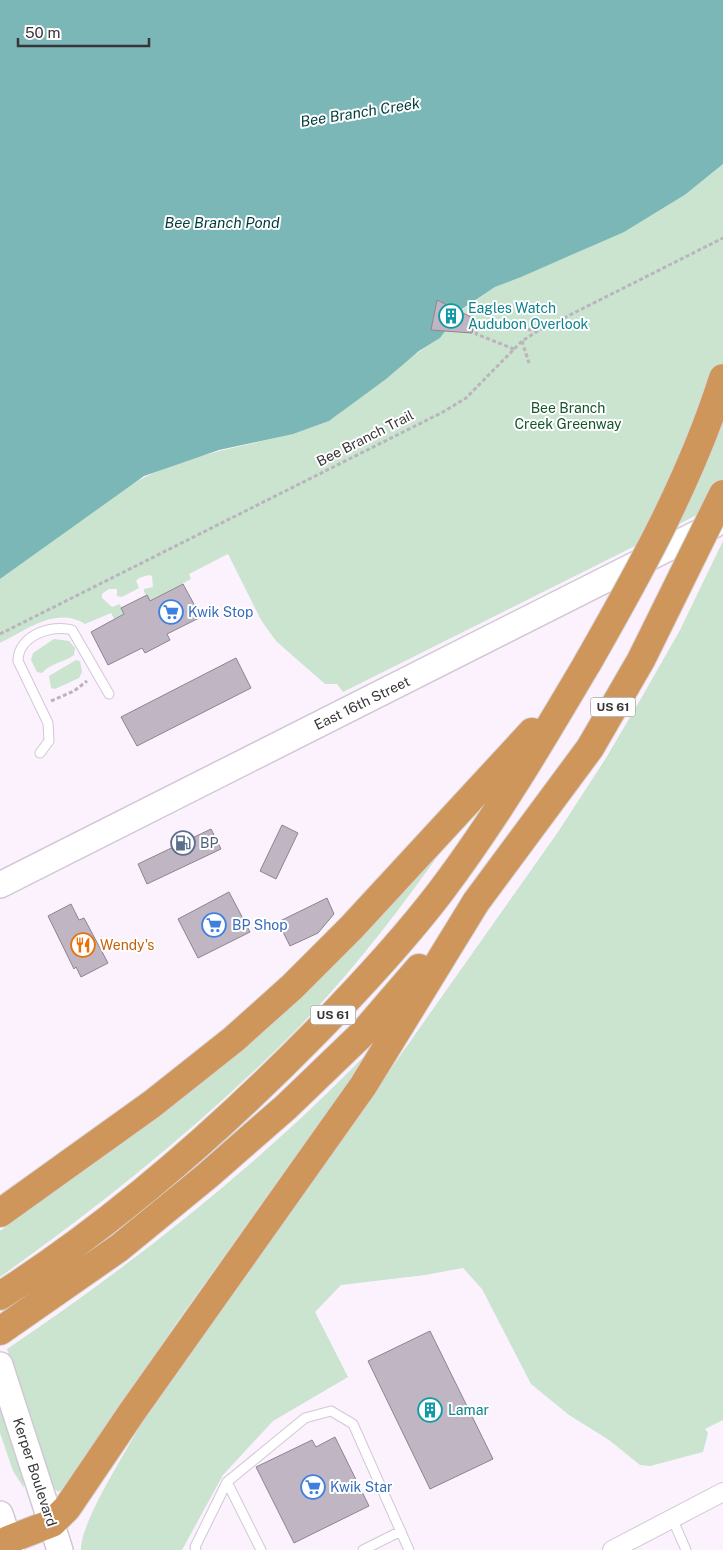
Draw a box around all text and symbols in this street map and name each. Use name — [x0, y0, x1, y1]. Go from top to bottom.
scale bar — [18, 15, 149, 47]
text: 50 m — [25, 24, 60, 41]
water label: Bee Branch Creek — [299, 94, 422, 130]
water label: Bee Branch Pond — [164, 214, 280, 231]
place label: Eagles Watch Audubon Overlook — [468, 300, 589, 332]
building icon: Eagles Watch Audubon Overlook — [438, 303, 464, 329]
park label: Bee Branch Creek Greenway — [514, 400, 622, 432]
street label: Bee Branch Trail — [314, 407, 416, 469]
supermarket icon: Kwik Stop — [158, 599, 184, 625]
place label: Kwik Stop — [188, 604, 253, 620]
street label: East 16th Street — [312, 673, 412, 733]
road number: US 61 — [590, 698, 636, 716]
fuel station icon: BP — [170, 830, 196, 856]
place label: BP — [200, 835, 218, 851]
supermarket icon: BP Shop — [201, 912, 227, 938]
place label: BP Shop — [232, 917, 288, 933]
restaurant icon: Wendy's — [70, 932, 96, 958]
place label: Wendy's — [100, 937, 154, 953]
road number: US 61 — [310, 1006, 356, 1024]
building icon: Lamar — [417, 1397, 443, 1423]
place label: Lamar — [448, 1402, 489, 1418]
street label: Kerper Boulevard — [10, 1416, 60, 1528]
supermarket icon: Kwik Star — [300, 1474, 326, 1500]
place label: Kwik Star — [330, 1479, 392, 1495]

